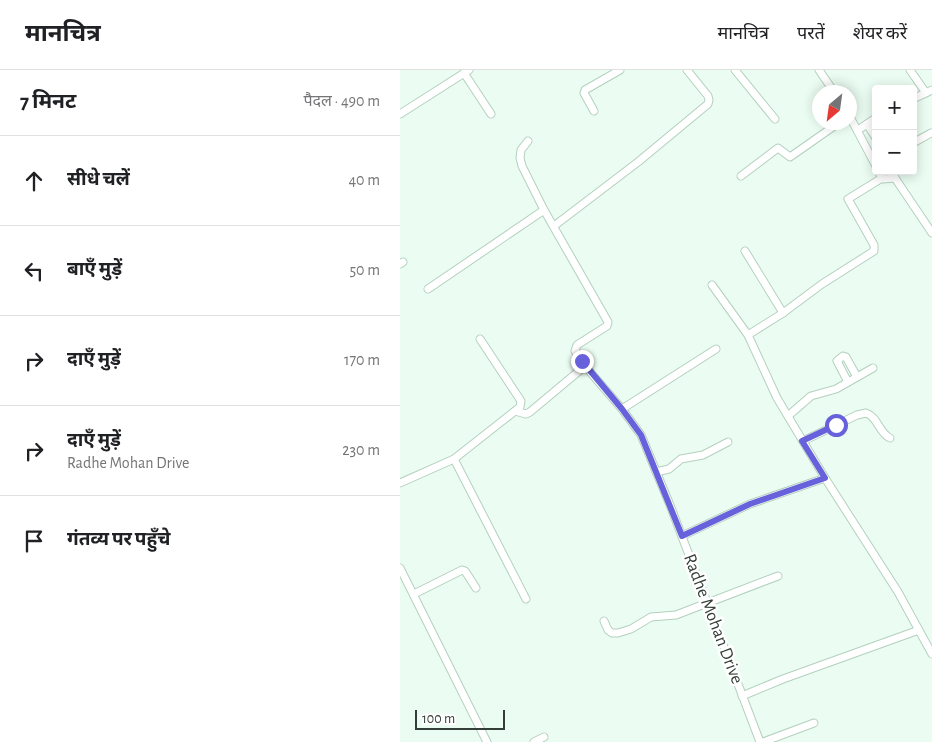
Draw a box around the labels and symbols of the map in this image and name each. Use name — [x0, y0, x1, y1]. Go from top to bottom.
north arrow — [812, 85, 857, 130]
route end — [571, 350, 594, 373]
route start — [825, 414, 848, 437]
street label: Radhe Mohan Drive — [680, 551, 746, 687]
scale bar — [415, 707, 505, 730]

